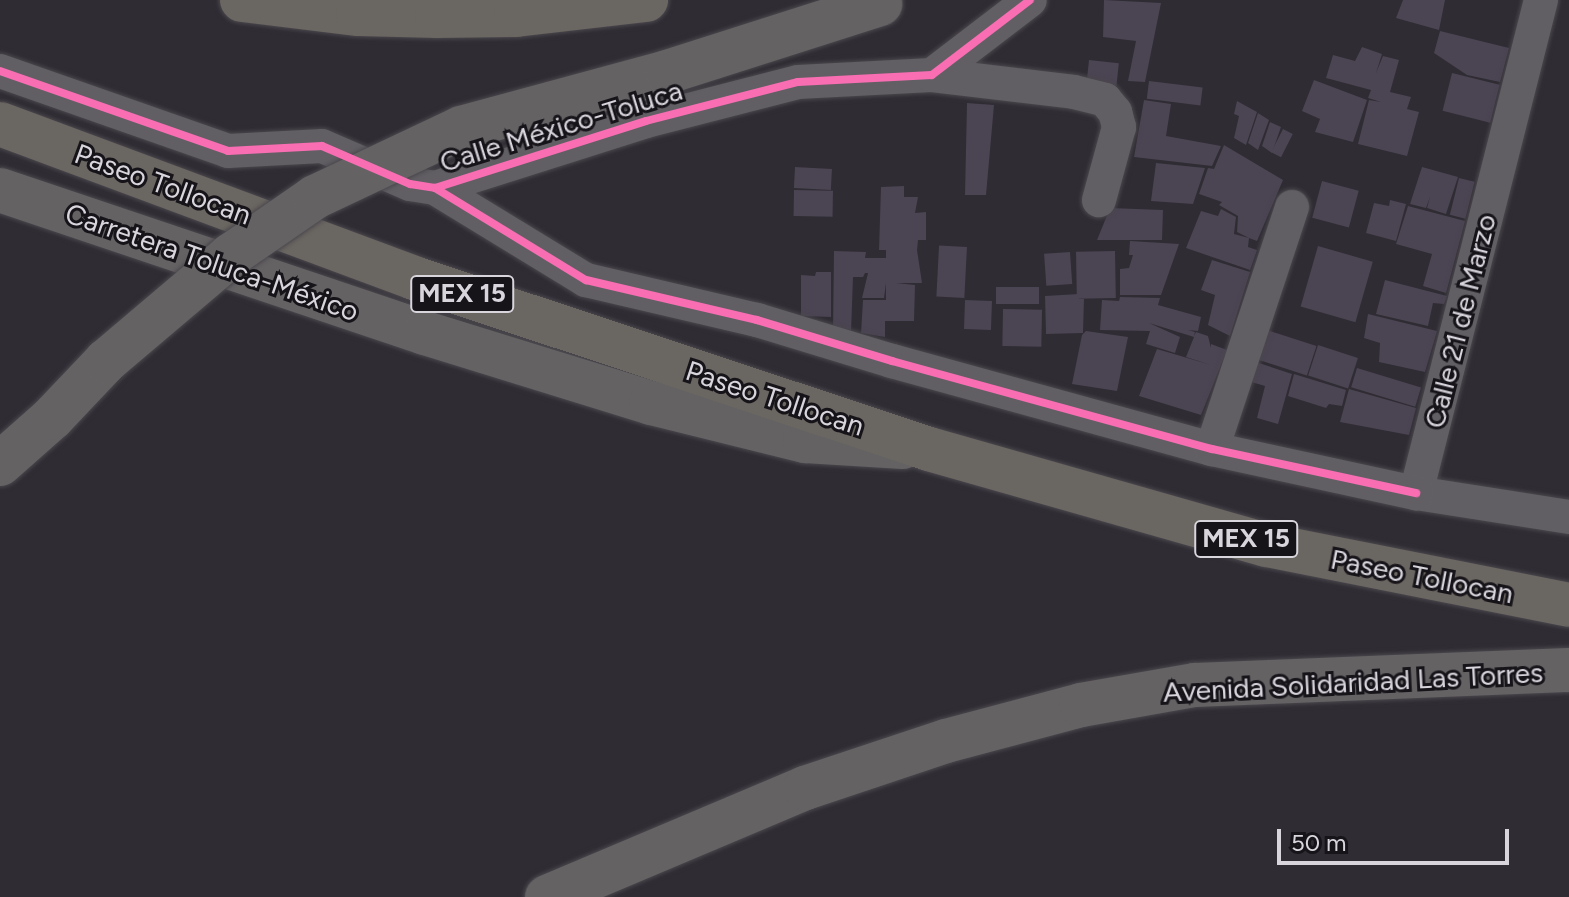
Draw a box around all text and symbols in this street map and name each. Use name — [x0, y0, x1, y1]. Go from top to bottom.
street label: Calle México-Toluca — [436, 73, 686, 179]
street label: Paseo Tollocan — [70, 137, 256, 231]
street label: Carretera Toluca-México — [61, 196, 363, 328]
street label: Calle 21 de Marzo — [1417, 211, 1503, 431]
road number: MEX 15 — [410, 272, 514, 316]
street label: Paseo Tollocan — [682, 353, 868, 443]
road number: MEX 15 — [1194, 517, 1298, 561]
street label: Paseo Tollocan — [1328, 542, 1516, 610]
street label: Avenida Solidaridad Las Torres — [1162, 655, 1544, 709]
scale bar — [1281, 813, 1513, 863]
text: 50 m — [1291, 828, 1347, 857]

